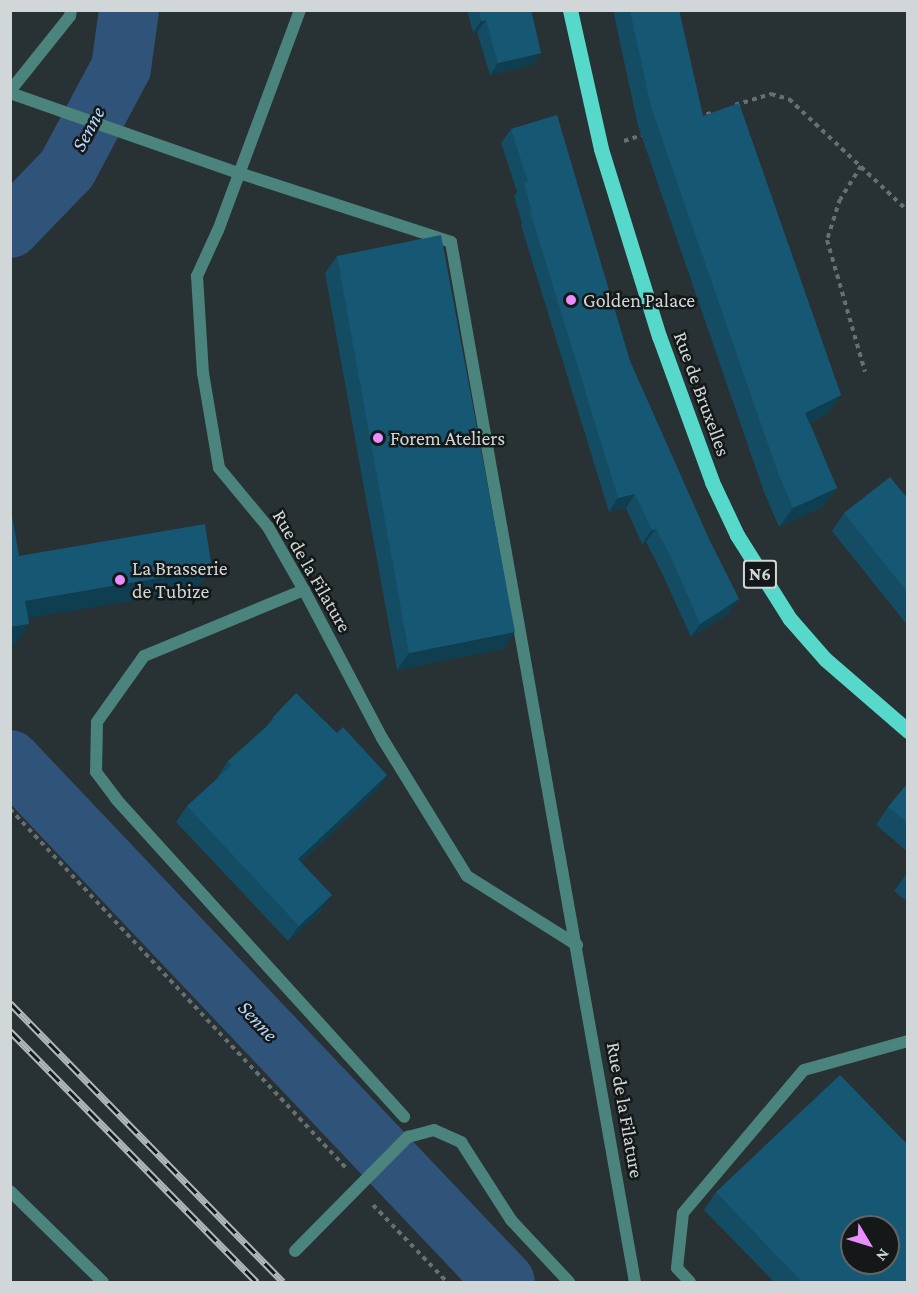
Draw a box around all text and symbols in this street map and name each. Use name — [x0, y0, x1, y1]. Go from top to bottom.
water label: Senne — [66, 102, 110, 156]
place label: Golden Palace — [583, 288, 695, 312]
marker: Golden Palace — [564, 293, 578, 307]
street label: Rue de Bruxelles — [668, 328, 736, 460]
place label: Forem Ateliers — [390, 426, 505, 450]
marker: Forem Ateliers — [371, 431, 385, 445]
street label: Rue de la Filature — [267, 505, 357, 637]
place label: La Brasserie de Tubize — [132, 556, 228, 603]
road number: N6 — [742, 559, 778, 589]
marker: La Brasserie de Tubize — [113, 573, 127, 587]
water label: Senne — [233, 995, 283, 1047]
street label: Rue de la Filature — [601, 1040, 649, 1180]
north arrow — [840, 1215, 900, 1275]
text: N — [873, 1246, 893, 1265]

